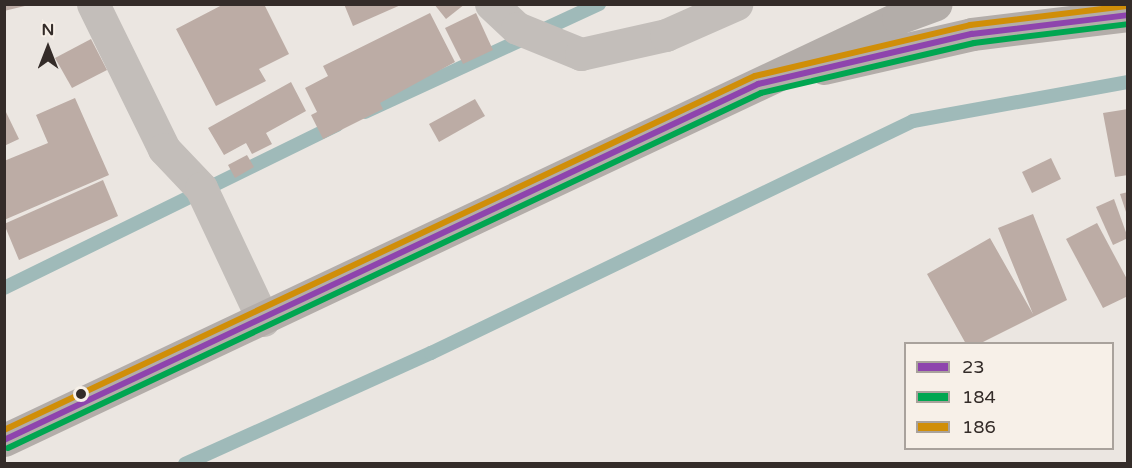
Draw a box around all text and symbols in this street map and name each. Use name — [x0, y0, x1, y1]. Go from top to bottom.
north arrow — [18, 18, 78, 78]
text: N — [42, 20, 54, 40]
legend — [904, 342, 1114, 450]
text: 23 — [962, 356, 985, 378]
text: 184 — [962, 386, 996, 408]
unlabelled marker — [75, 388, 87, 400]
text: 186 — [962, 416, 996, 438]

